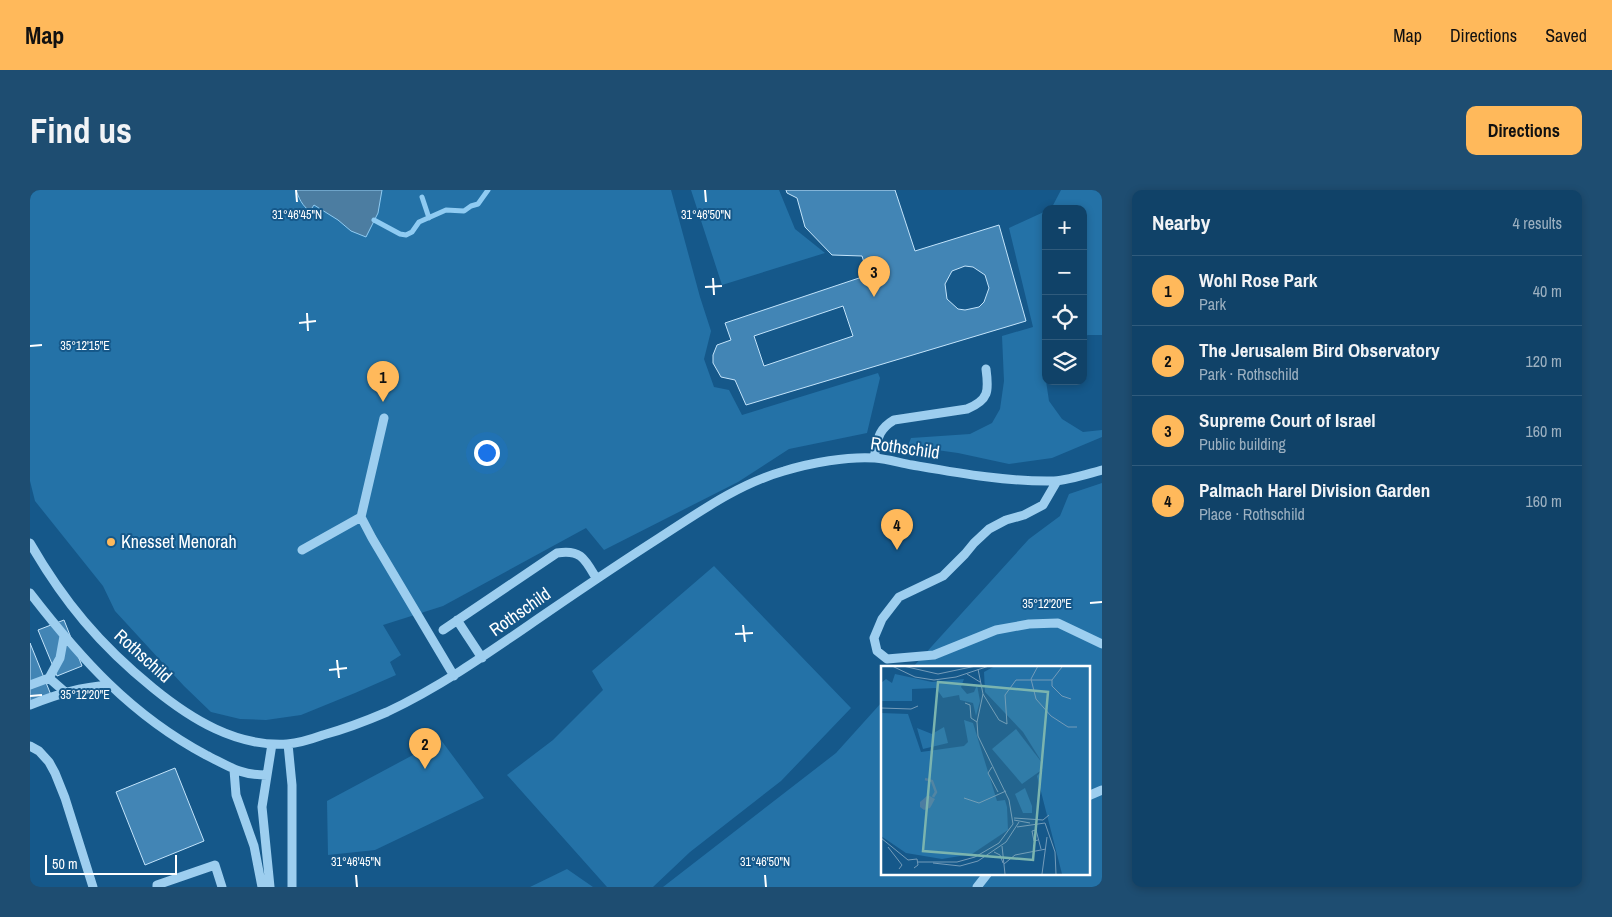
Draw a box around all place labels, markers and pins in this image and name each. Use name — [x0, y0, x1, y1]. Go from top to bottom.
pin: 3 — [858, 256, 890, 297]
pin: 1 — [367, 361, 399, 402]
pin: 4 — [881, 509, 913, 550]
place label: Knesset Menorah — [121, 529, 237, 554]
marker: Knesset Menorah — [105, 536, 117, 548]
pin: 2 — [409, 728, 441, 769]

